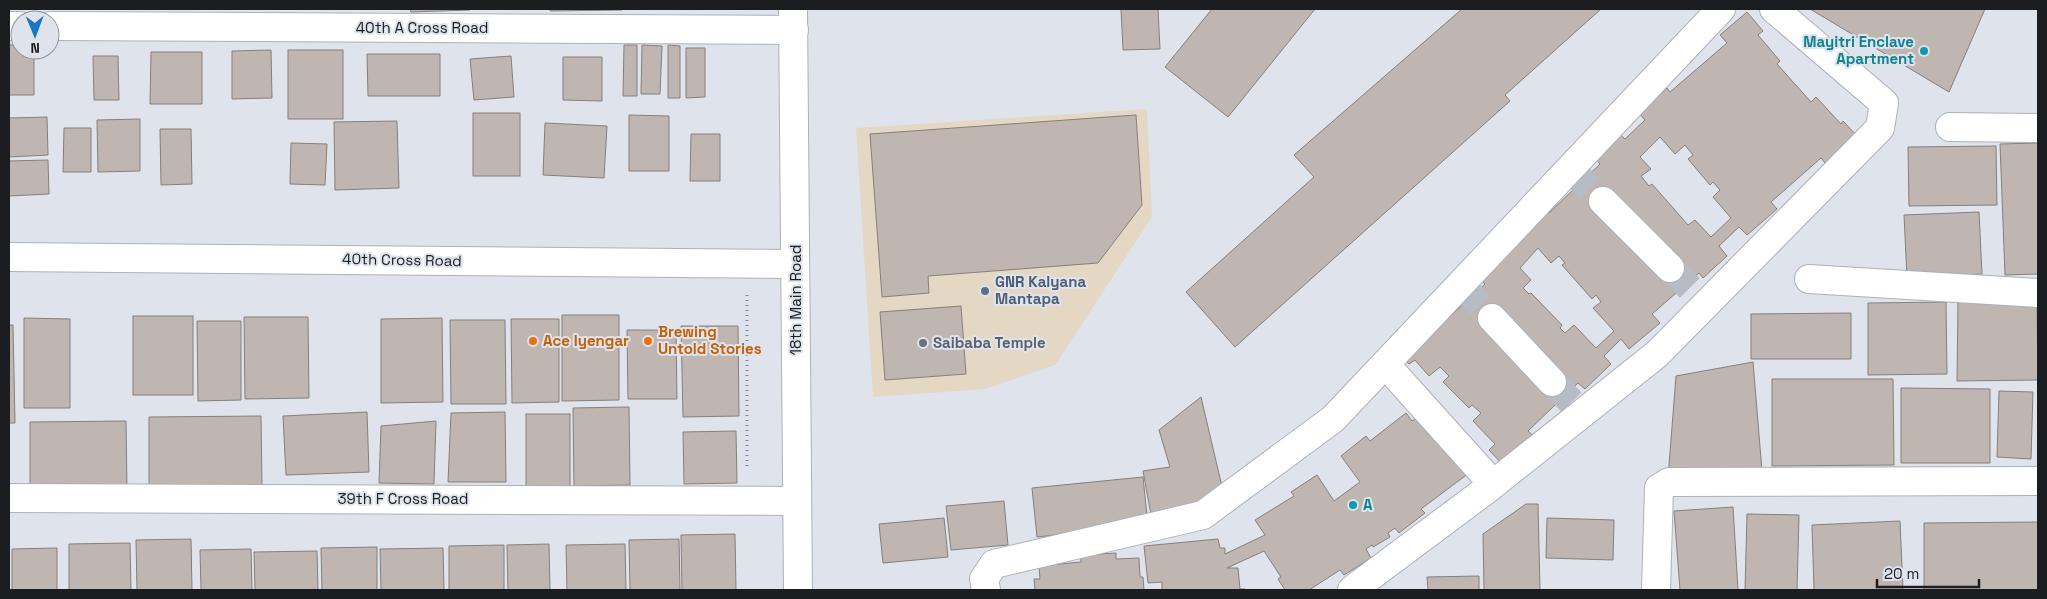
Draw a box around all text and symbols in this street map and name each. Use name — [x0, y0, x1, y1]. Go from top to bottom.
north arrow — [10, 10, 60, 60]
street label: 40th A Cross Road — [356, 18, 488, 37]
place label: Mayitri Enclave Apartment — [1803, 32, 1914, 68]
text: N — [30, 39, 40, 57]
marker: Mayitri Enclave Apartment — [1918, 45, 1930, 57]
street label: 18th Main Road — [786, 245, 805, 355]
street label: 40th Cross Road — [342, 249, 462, 270]
place label: GNR Kalyana Mantapa — [995, 272, 1086, 308]
marker: GNR Kalyana Mantapa — [979, 285, 991, 297]
place label: Brewing Untold Stories — [658, 322, 762, 358]
place label: Ace Iyengar — [543, 331, 629, 350]
place label: Saibaba Temple — [933, 333, 1046, 352]
marker: Ace Iyengar — [527, 335, 539, 347]
marker: Brewing Untold Stories — [642, 335, 654, 347]
marker: Saibaba Temple — [917, 337, 929, 349]
street label: 39th F Cross Road — [338, 489, 468, 508]
place label: A — [1363, 495, 1373, 514]
marker: A — [1347, 499, 1359, 511]
scale bar — [1877, 556, 1980, 588]
text: 20 m — [1884, 564, 1919, 583]

